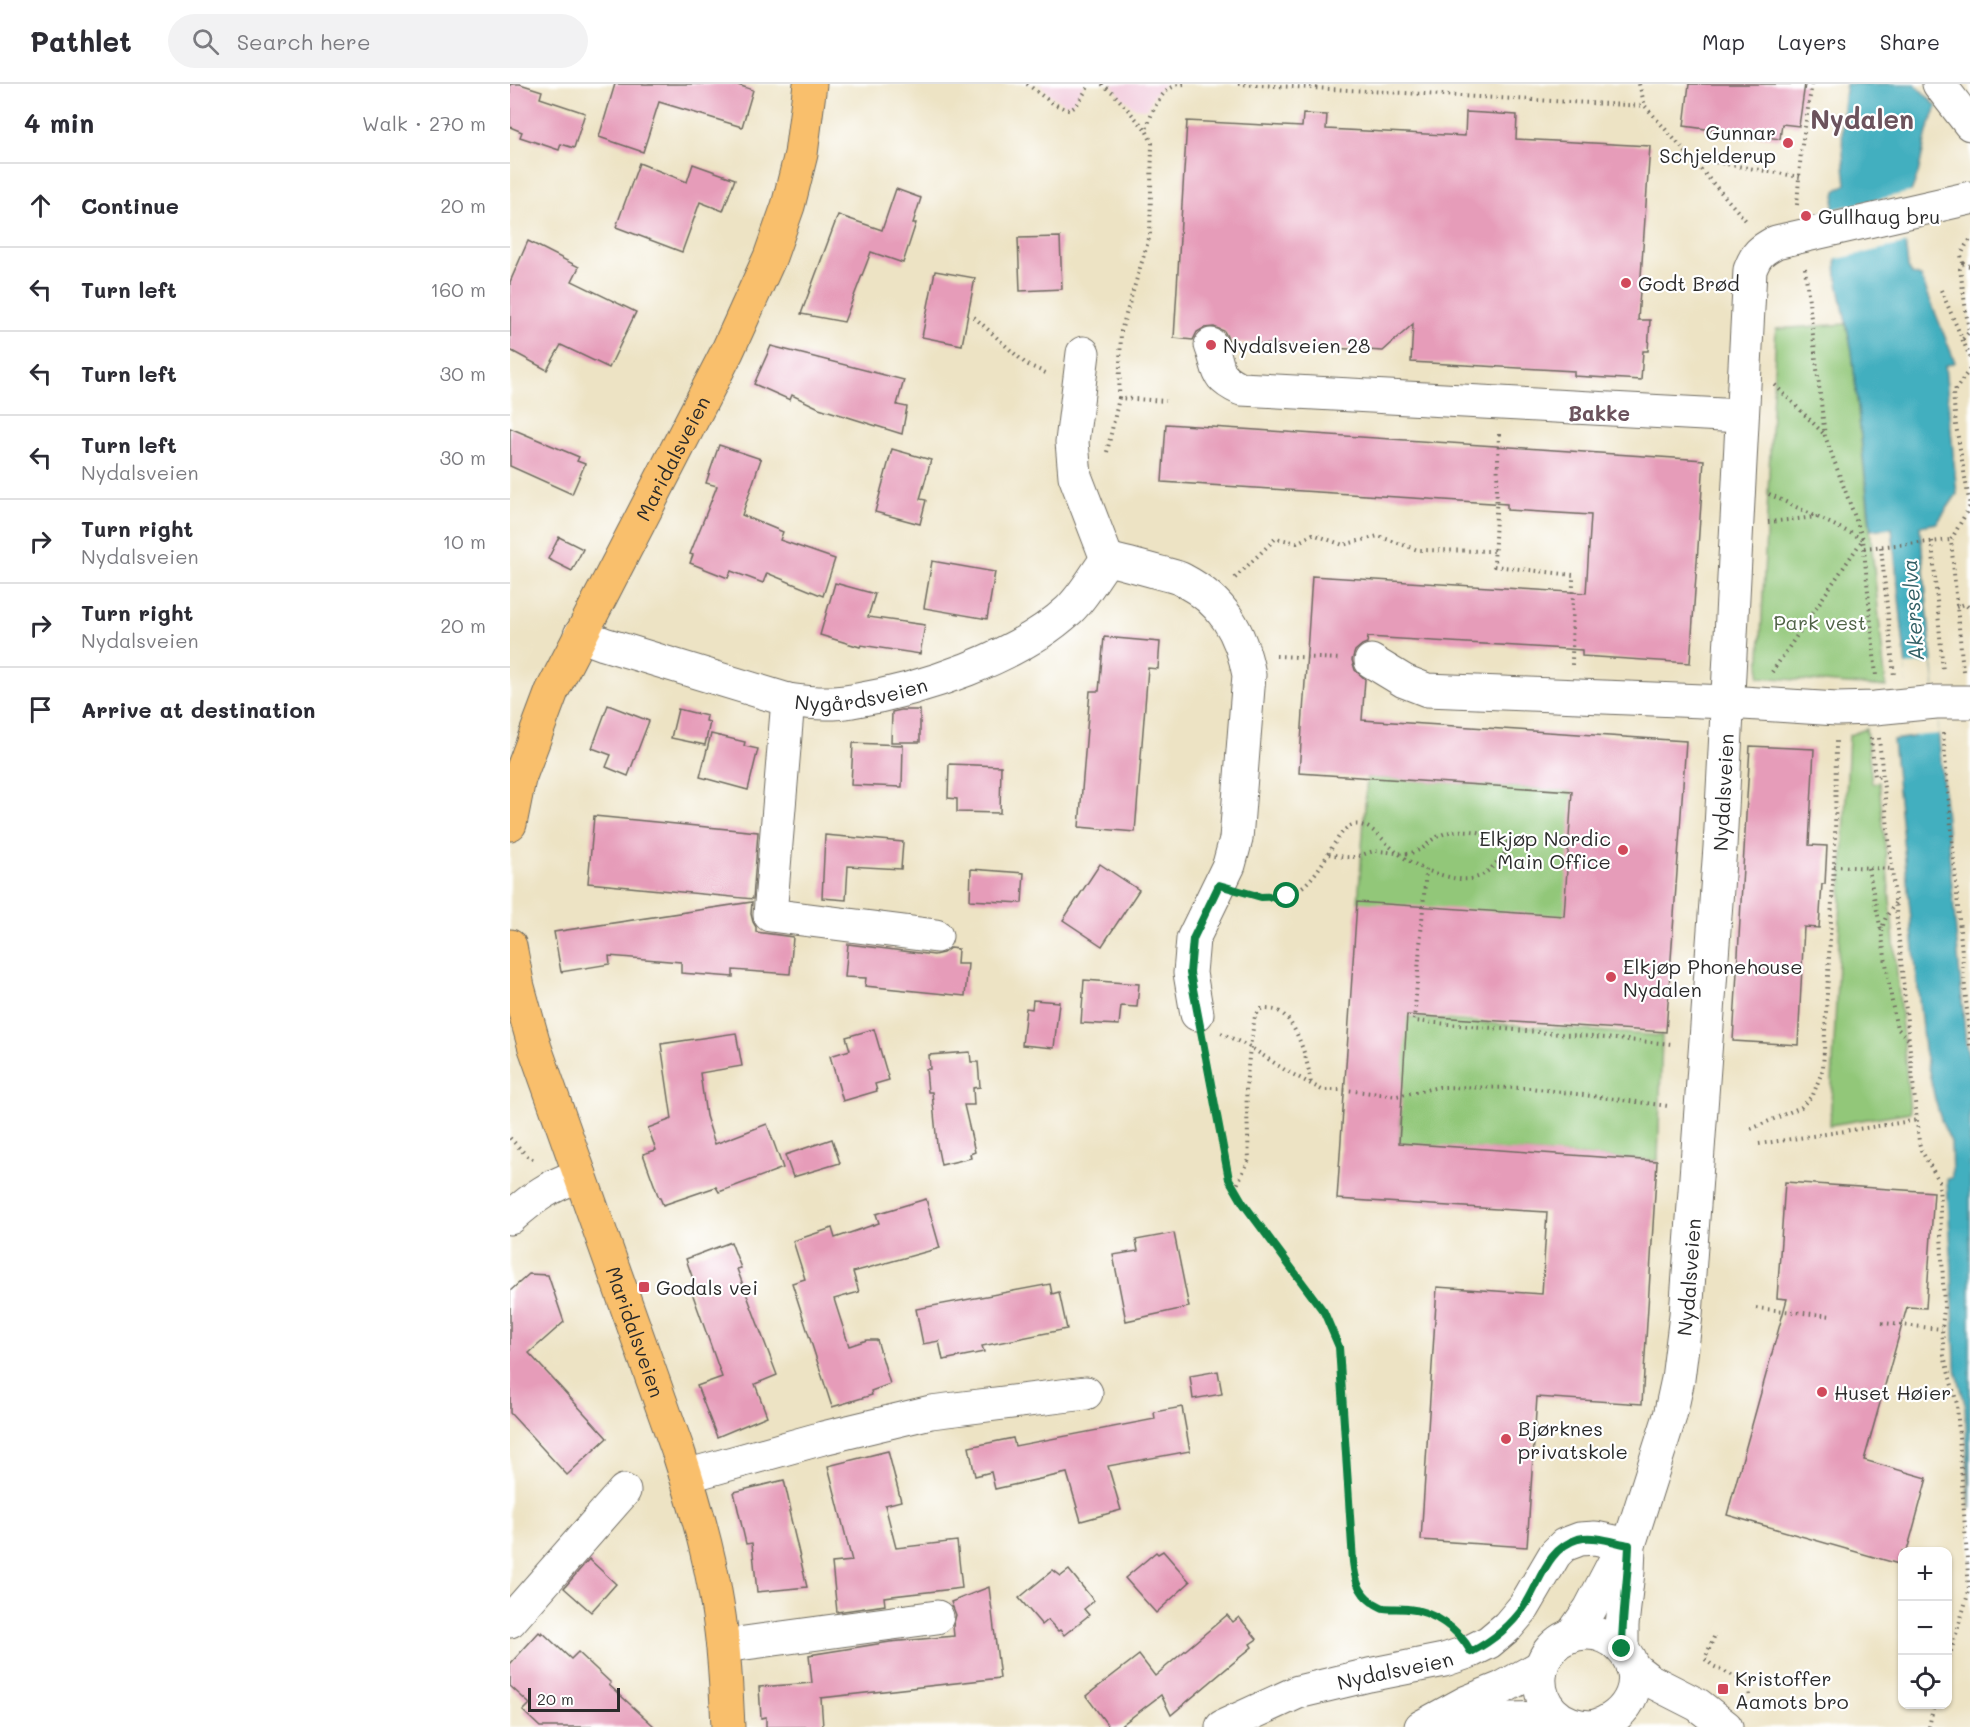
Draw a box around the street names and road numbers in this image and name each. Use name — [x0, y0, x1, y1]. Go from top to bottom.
street label: Maridalsveien — [629, 391, 715, 525]
street label: Nygårdsveien — [793, 671, 930, 716]
street label: Nydalsveien — [1707, 733, 1739, 852]
street label: Nydalsveien — [1671, 1218, 1706, 1337]
street label: Maridalsveien — [600, 1263, 671, 1401]
street label: Nydalsveien — [1334, 1645, 1456, 1695]

